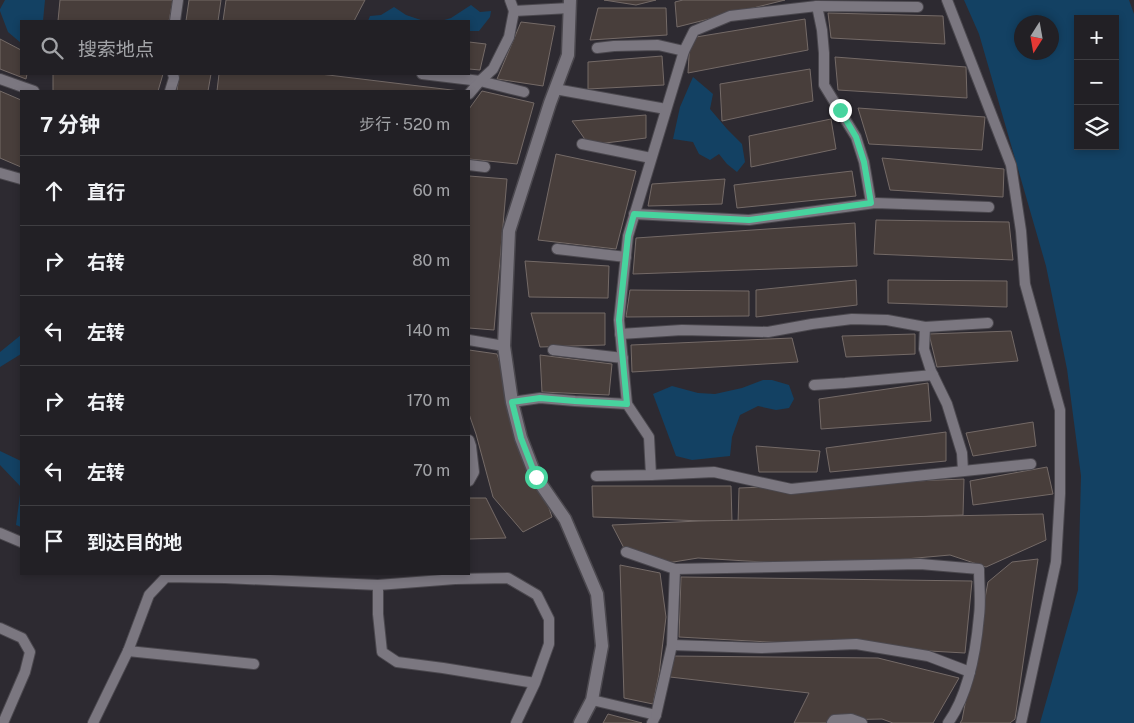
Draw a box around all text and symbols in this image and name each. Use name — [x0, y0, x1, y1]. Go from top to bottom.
north arrow — [1014, 15, 1059, 60]
map controls — [1074, 15, 1119, 150]
button: + — [1074, 15, 1119, 60]
search box — [20, 20, 470, 75]
icon: search — [38, 34, 66, 62]
text: 搜索地点 — [78, 38, 154, 60]
button: − — [1074, 60, 1119, 105]
route end — [829, 99, 852, 122]
button: layers — [1074, 105, 1119, 150]
text: 7 分钟 — [40, 112, 100, 137]
text: 步行 · 520 m — [359, 115, 450, 134]
icon: ahead — [40, 177, 68, 205]
text: 直行 — [87, 181, 125, 203]
text: 60 m — [413, 181, 450, 200]
icon: right — [40, 247, 68, 275]
text: 右转 — [87, 251, 125, 273]
text: 80 m — [412, 251, 450, 270]
icon: left — [40, 317, 68, 345]
text: 左转 — [87, 321, 125, 343]
text: 140 m — [406, 321, 450, 340]
icon: right — [40, 387, 68, 415]
text: 右转 — [87, 391, 125, 413]
text: 170 m — [407, 391, 450, 410]
icon: left — [40, 457, 68, 485]
text: 左转 — [87, 461, 125, 483]
text: 70 m — [413, 461, 450, 480]
route start — [525, 466, 548, 489]
icon: arrive — [40, 527, 68, 555]
text: 到达目的地 — [87, 531, 182, 553]

